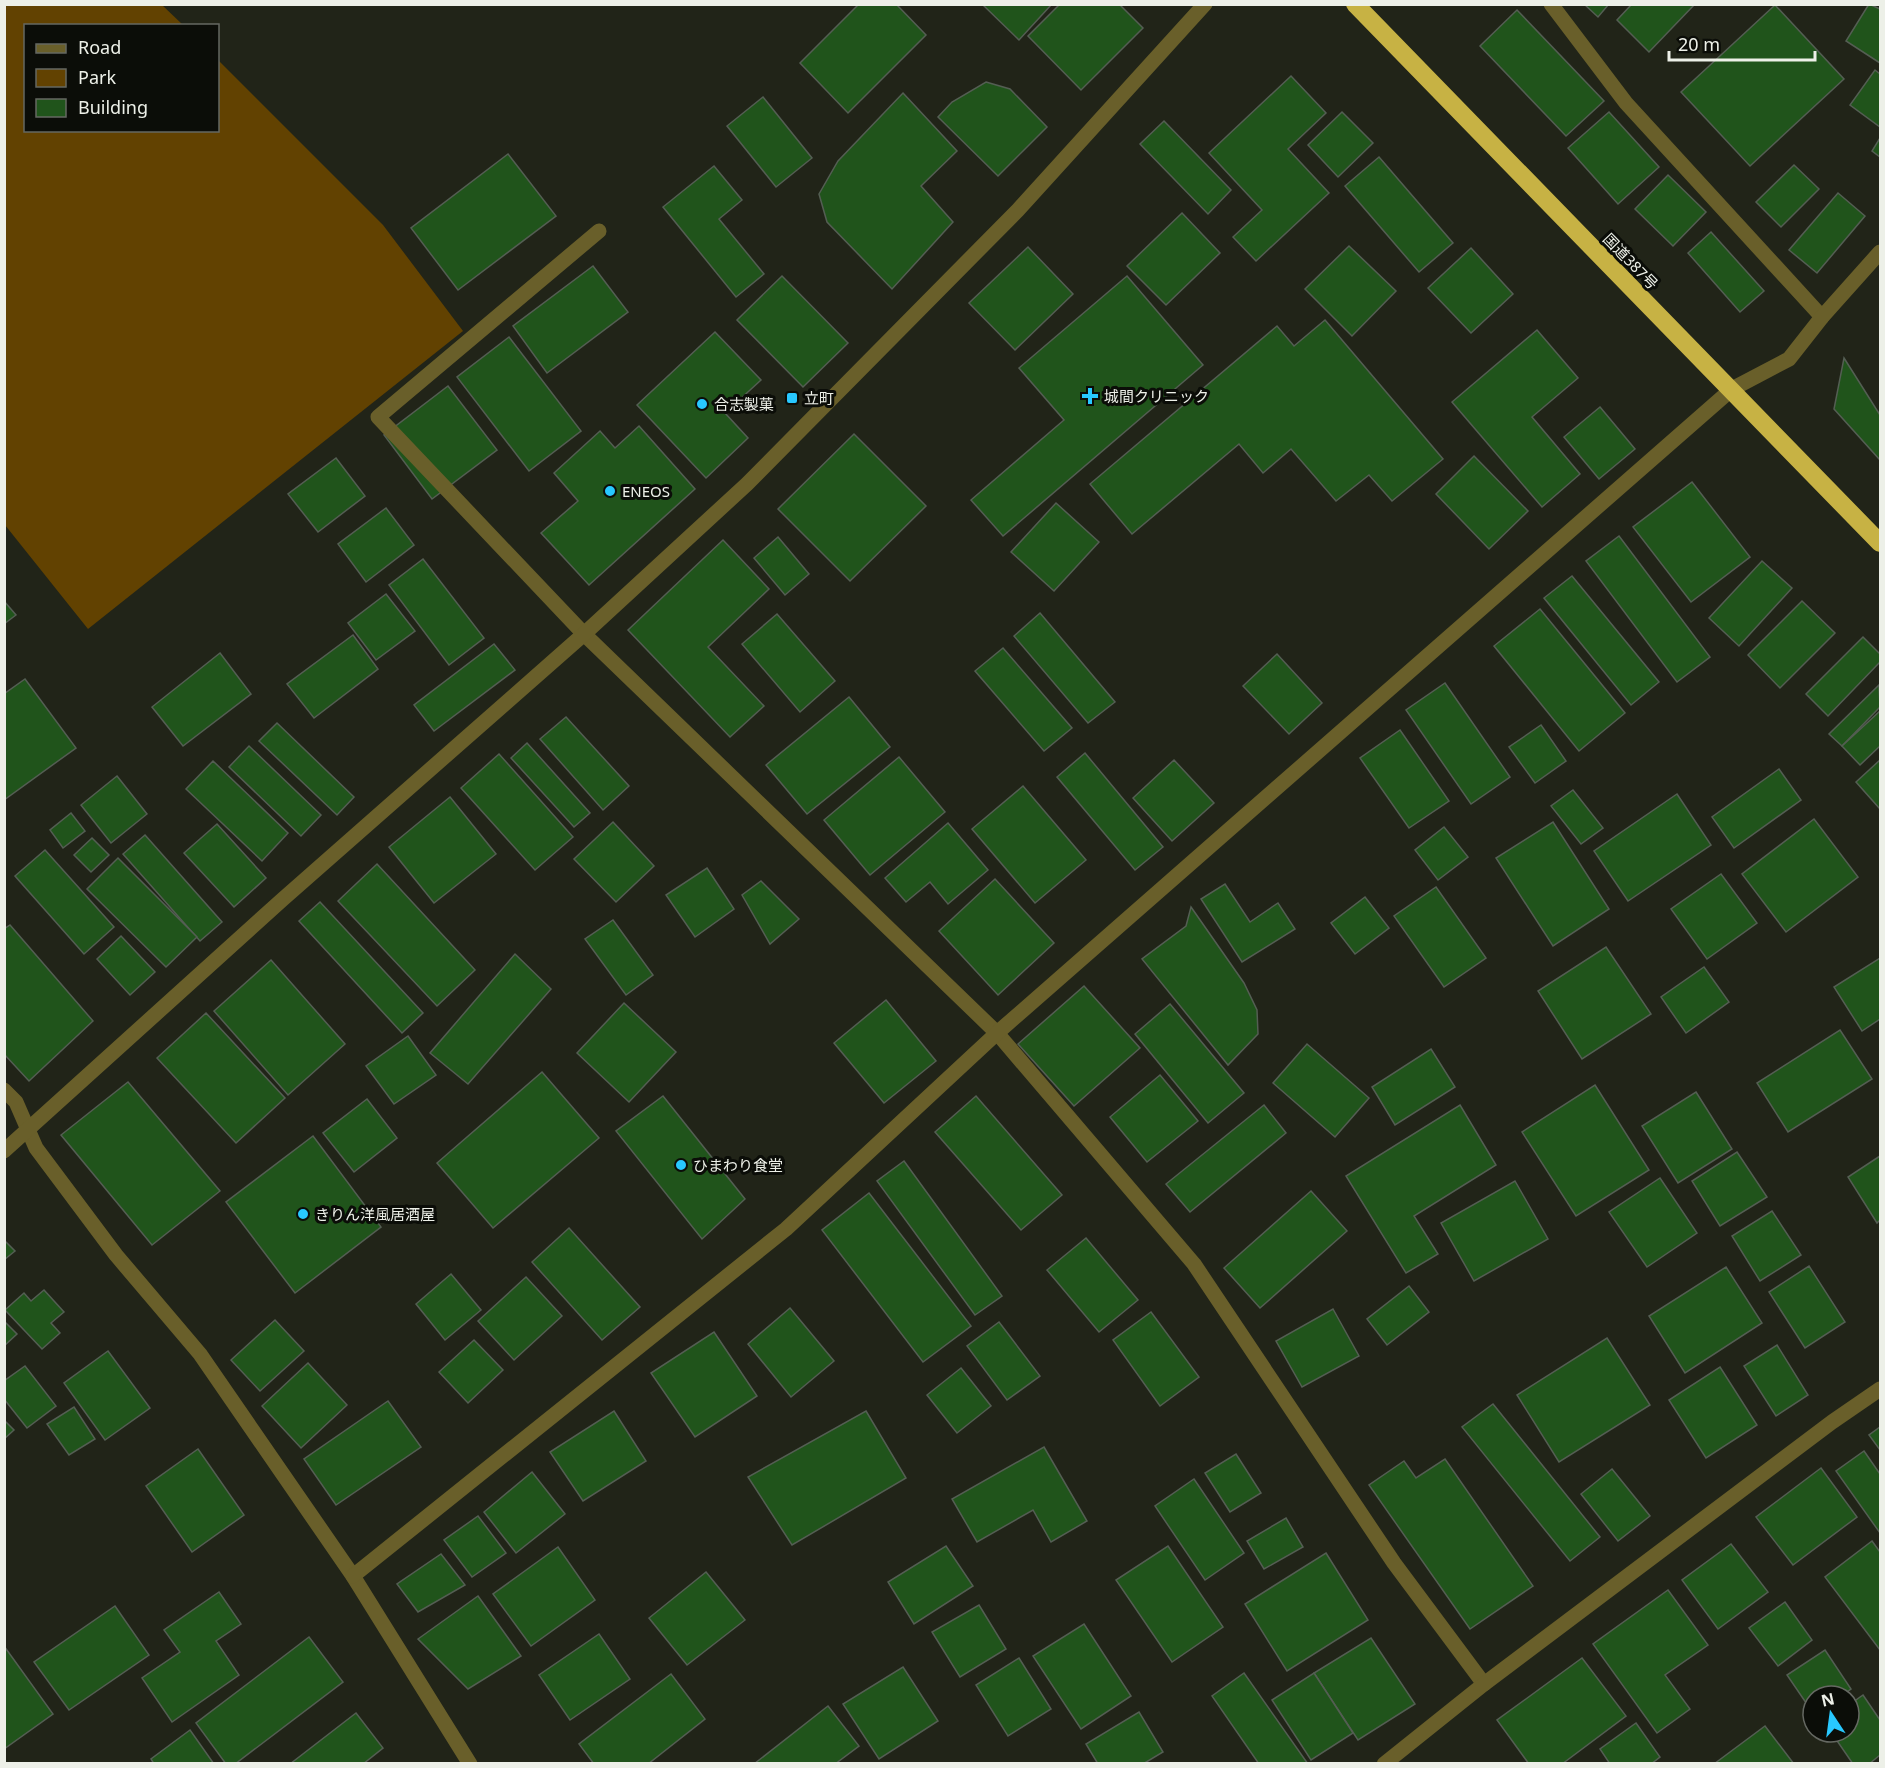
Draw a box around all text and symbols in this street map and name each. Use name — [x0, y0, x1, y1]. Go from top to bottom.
legend — [24, 24, 219, 132]
scale bar — [1669, 24, 1814, 62]
text: 20 m — [1678, 32, 1720, 56]
text: Road — [78, 35, 121, 59]
text: Park — [78, 65, 116, 89]
text: Building — [78, 95, 148, 119]
street label: 国道387号 — [1599, 229, 1663, 293]
place label: 城間クリニック — [1104, 386, 1209, 406]
marker: 城間クリニック — [1081, 387, 1099, 405]
place label: 立町 — [804, 388, 834, 408]
marker: 立町 — [785, 391, 799, 405]
place label: 合志製菓 — [714, 394, 774, 414]
marker: 合志製菓 — [695, 397, 709, 411]
place label: ENEOS — [622, 481, 670, 501]
marker: ENEOS — [603, 484, 617, 498]
place label: ひまわり食堂 — [693, 1155, 783, 1175]
marker: ひまわり食堂 — [674, 1158, 688, 1172]
place label: きりん洋風居酒屋 — [315, 1204, 435, 1224]
marker: きりん洋風居酒屋 — [296, 1207, 310, 1221]
north arrow — [1801, 1684, 1861, 1744]
text: N — [1819, 1687, 1836, 1712]

